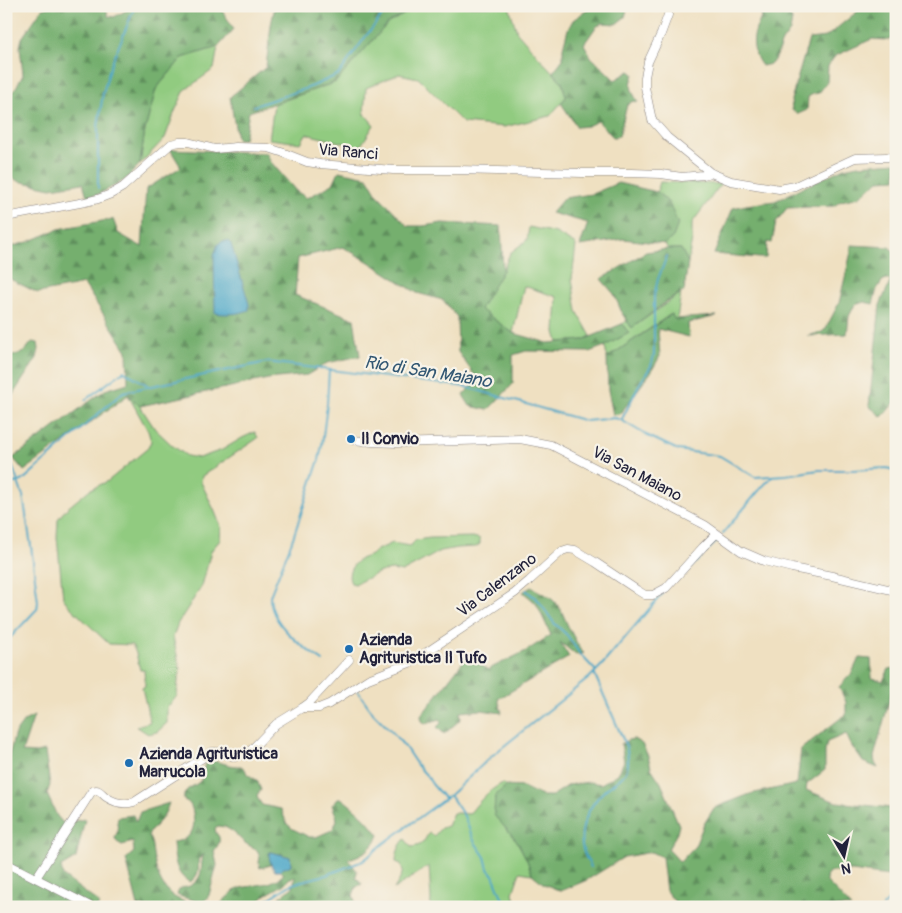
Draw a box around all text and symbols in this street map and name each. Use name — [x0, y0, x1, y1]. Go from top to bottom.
street label: Via Ranci — [317, 139, 379, 165]
water label: Rio di San Maiano — [363, 351, 494, 394]
place label: Il Convio — [361, 429, 419, 449]
marker: Il Convio — [345, 433, 357, 445]
street label: Via San Maiano — [589, 442, 686, 506]
street label: Via Calenzano — [453, 548, 541, 621]
place label: Azienda Agrituristica Il Tufo — [359, 630, 487, 668]
marker: Azienda Agrituristica Il Tufo — [343, 643, 355, 655]
place label: Azienda Agrituristica Marrucola — [139, 744, 278, 782]
marker: Azienda Agrituristica Marrucola — [123, 757, 135, 769]
north arrow — [820, 830, 870, 880]
text: N — [840, 859, 852, 877]

